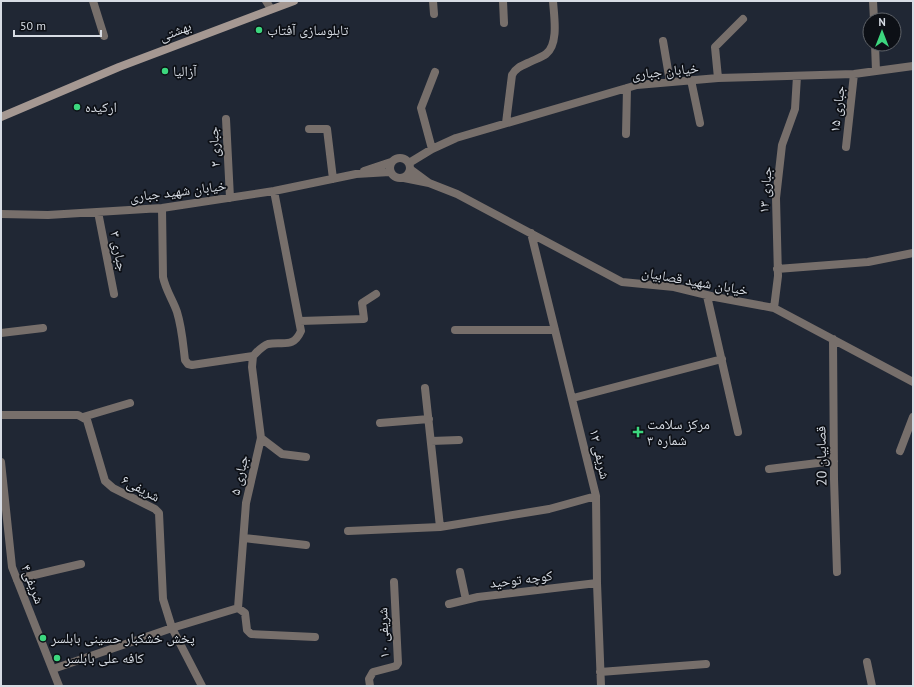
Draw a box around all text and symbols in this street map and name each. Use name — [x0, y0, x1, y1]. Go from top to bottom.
scale bar — [14, 12, 101, 38]
north arrow — [862, 12, 902, 52]
text: N — [878, 15, 886, 29]
street label: بهشتی — [156, 17, 194, 45]
text: 50 m — [20, 18, 46, 33]
place label: تابلوسازی آفتاب — [267, 21, 349, 39]
marker: تابلوسازی آفتاب — [254, 25, 264, 35]
street label: خیابان جباری — [631, 59, 700, 83]
place label: آزالیا — [173, 62, 197, 80]
marker: آزالیا — [160, 66, 170, 76]
street label: جباری ۱۵ — [825, 85, 849, 133]
place label: ارکیده — [85, 98, 117, 116]
marker: ارکیده — [72, 102, 82, 112]
street label: جباری ۲ — [204, 126, 224, 168]
street label: جباری ۱۳ — [754, 166, 776, 214]
street label: خیابان شهید جباری — [129, 176, 228, 206]
street label: جباری ۳ — [106, 229, 132, 273]
street label: خیابان شهید قصابیان — [640, 263, 750, 299]
place label: مرکز سلامت شماره ۳ — [647, 415, 710, 449]
marker: مرکز سلامت شماره ۳ — [632, 426, 644, 438]
street label: قصابیان 20 — [811, 426, 831, 486]
street label: شریفی ۱۲ — [585, 427, 615, 481]
street label: جباری ۵ — [226, 453, 252, 497]
street label: شریفی۶ — [119, 470, 163, 506]
street label: شریفی۴ — [17, 562, 49, 606]
street label: کوچه توحید — [488, 566, 554, 592]
street label: شریفی ۱۰ — [373, 607, 393, 659]
place label: پخش خشکبار حسینی بابلسر — [50, 629, 195, 647]
marker: پخش خشکبار حسینی بابلسر — [38, 633, 48, 643]
place label: کافه علی بابلسر — [64, 649, 144, 667]
marker: کافه علی بابلسر — [52, 653, 62, 663]

